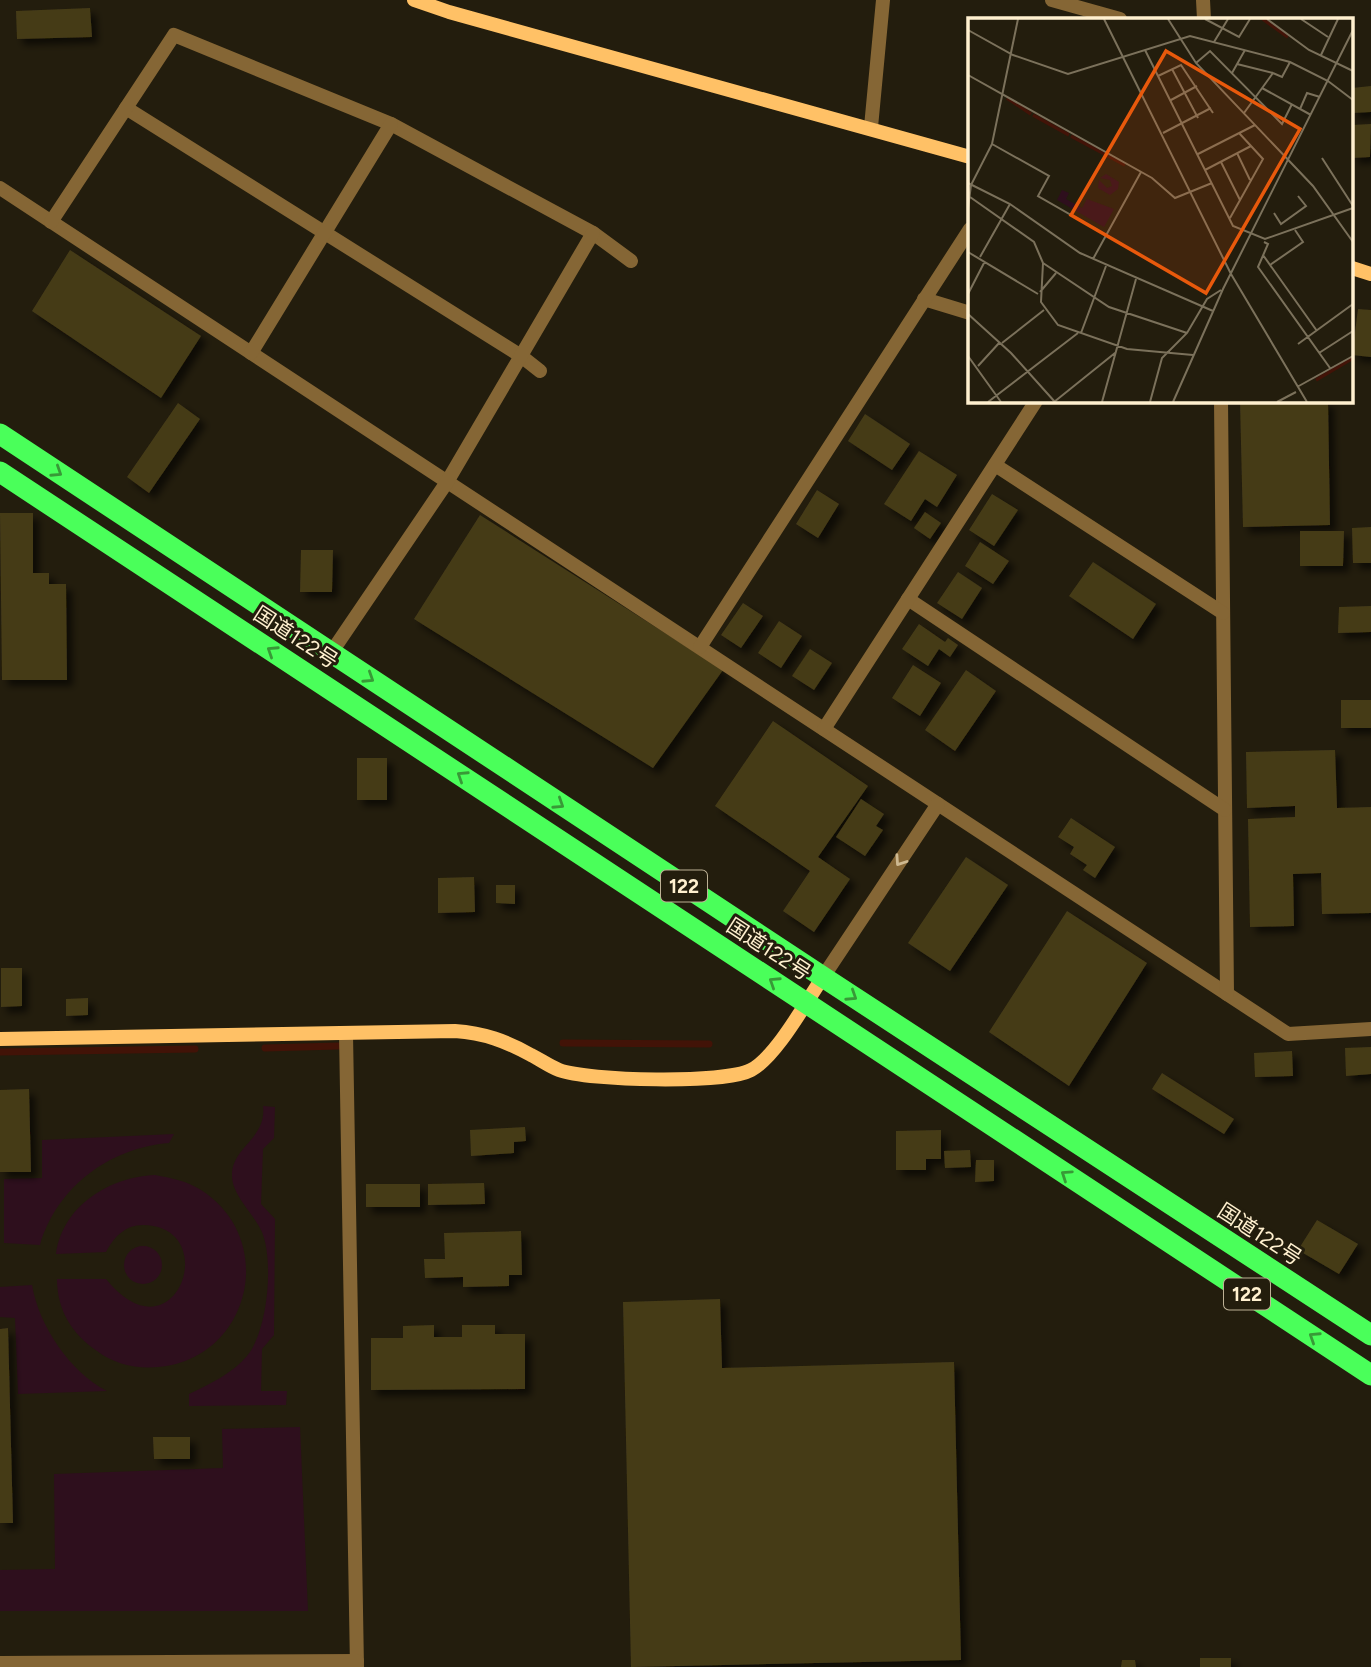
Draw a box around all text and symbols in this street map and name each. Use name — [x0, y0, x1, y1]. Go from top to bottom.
inset map — [968, 18, 1354, 402]
one-way arrow — [49, 464, 62, 476]
street label: 国道122号 — [249, 601, 343, 673]
one-way arrow — [266, 646, 279, 659]
one-way arrow — [362, 670, 375, 683]
one-way arrow — [456, 771, 469, 784]
one-way arrow — [551, 795, 564, 808]
one-way arrow — [896, 853, 909, 866]
road number: 122 — [661, 870, 707, 902]
street label: 国道122号 — [722, 913, 816, 985]
one-way arrow — [769, 977, 782, 990]
one-way arrow — [844, 988, 857, 1001]
one-way arrow — [1061, 1171, 1074, 1184]
street label: 国道122号 — [1213, 1198, 1307, 1270]
road number: 122 — [1224, 1278, 1270, 1310]
one-way arrow — [1309, 1333, 1322, 1346]

